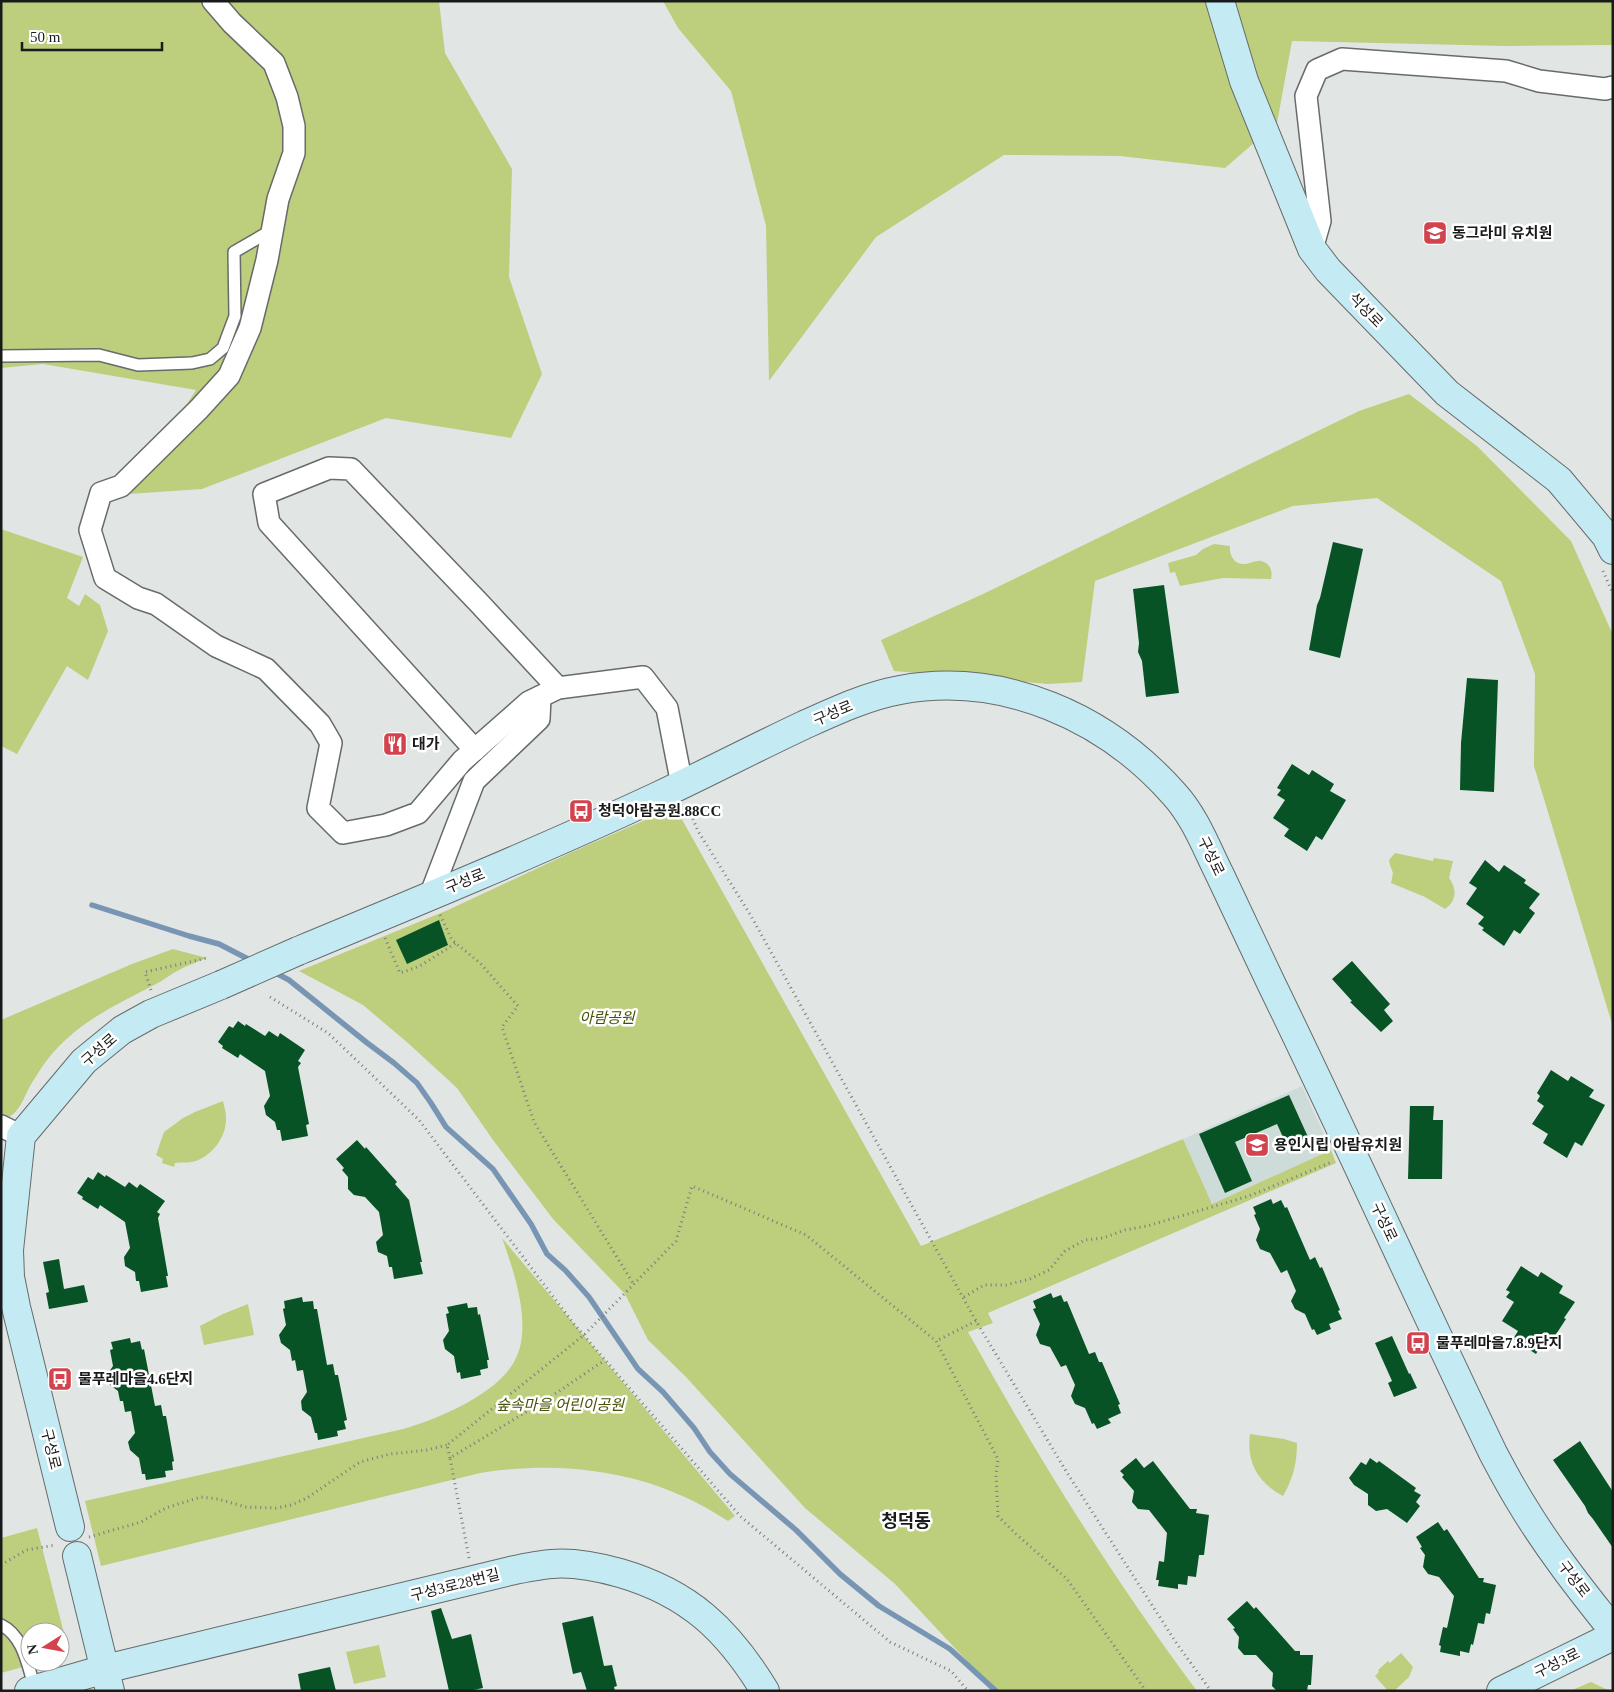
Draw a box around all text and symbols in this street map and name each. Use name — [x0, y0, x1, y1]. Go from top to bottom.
scale bar — [22, 20, 162, 52]
text: 50 m — [30, 29, 61, 45]
school or university icon: 동그라미 유치원 — [1422, 220, 1448, 246]
place label: 동그라미 유치원 — [1452, 225, 1552, 241]
street label: 석성로 — [1346, 290, 1386, 330]
street label: 구성로 — [811, 698, 855, 728]
restaurant icon: 대가 — [382, 731, 408, 757]
place label: 대가 — [412, 736, 440, 752]
bus stop icon: 청덕아람공원.88CC — [568, 798, 594, 824]
place label: 청덕아람공원.88CC — [598, 803, 721, 819]
street label: 구성로 — [1195, 834, 1227, 878]
street label: 구성로 — [443, 866, 487, 896]
park label: 아람공원 — [579, 1010, 636, 1026]
street label: 구성로 — [78, 1030, 120, 1070]
school or university icon: 용인시립 아람유치원 — [1244, 1132, 1270, 1158]
place label: 용인시립 아람유치원 — [1274, 1137, 1402, 1153]
street label: 구성로 — [1368, 1200, 1400, 1244]
bus stop icon: 물푸레마을7.8.9단지 — [1405, 1330, 1431, 1356]
place label: 물푸레마을7.8.9단지 — [1436, 1335, 1563, 1351]
bus stop icon: 물푸레마을4.6단지 — [47, 1366, 73, 1392]
place label: 물푸레마을4.6단지 — [78, 1371, 193, 1387]
park label: 숲속마을 어린이공원 — [496, 1397, 625, 1413]
street label: 구성로 — [38, 1427, 64, 1471]
district label: 청덕동 — [881, 1511, 931, 1531]
street label: 구성로 — [1555, 1558, 1593, 1600]
street label: 구성3로28번길 — [409, 1566, 501, 1604]
north arrow — [20, 1622, 70, 1672]
text: N — [24, 1643, 41, 1656]
street label: 구성3로 — [1532, 1645, 1582, 1681]

